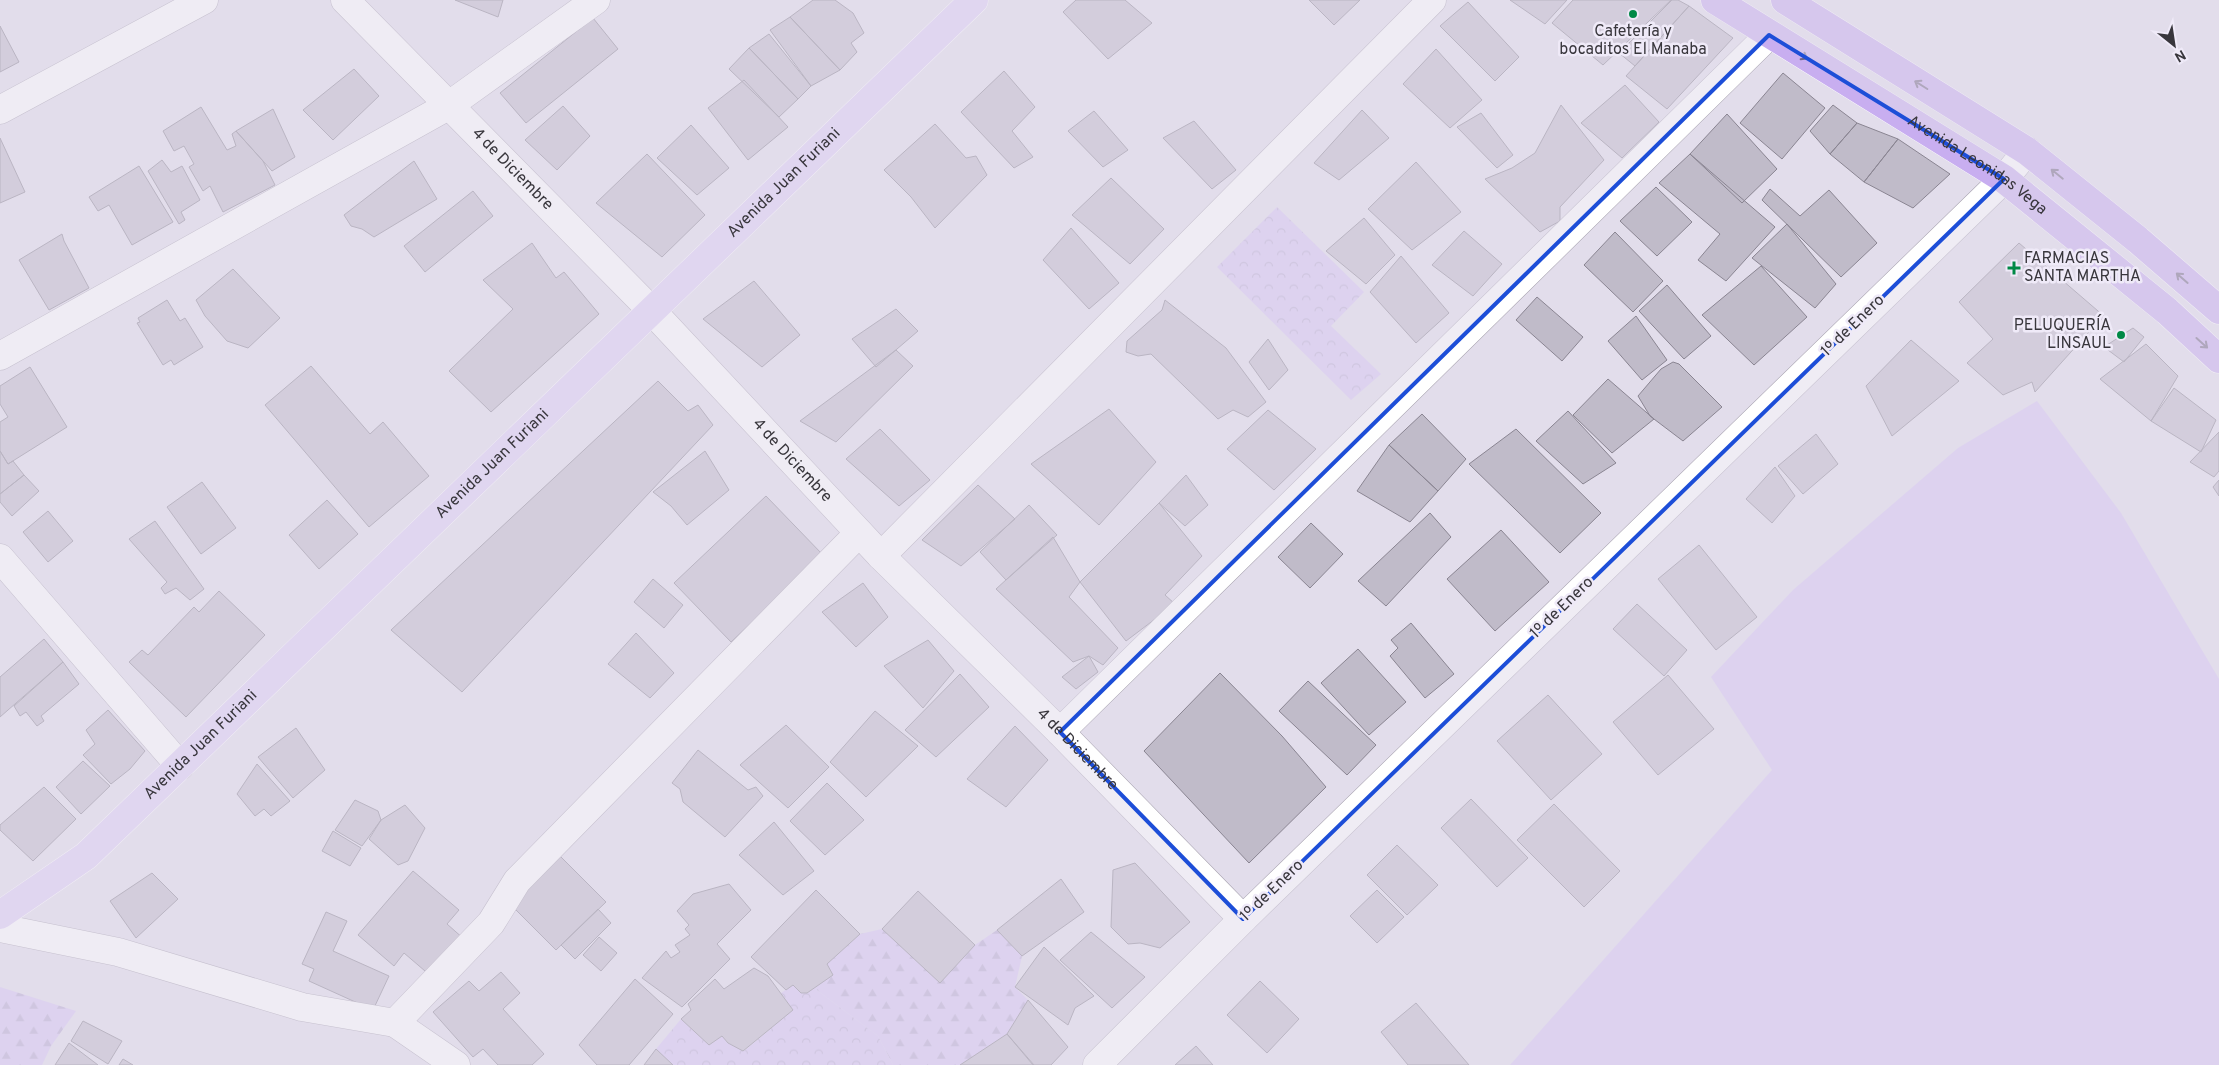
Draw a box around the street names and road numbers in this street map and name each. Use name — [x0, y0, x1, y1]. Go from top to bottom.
street label: Avenida Leonidas Vega — [1903, 111, 2051, 220]
street label: 4 de Diciembre — [467, 124, 557, 215]
street label: Avenida Juan Furiani — [723, 124, 845, 242]
street label: 1º de Enero — [1817, 291, 1889, 361]
street label: Avenida Juan Furiani — [432, 405, 554, 523]
street label: 4 de Diciembre — [748, 415, 836, 507]
street label: 1º de Enero — [1526, 573, 1598, 643]
street label: Avenida Juan Furiani — [140, 686, 262, 804]
street label: 4 de Diciembre — [1032, 704, 1122, 795]
street label: 1º de Enero — [1236, 856, 1308, 926]

